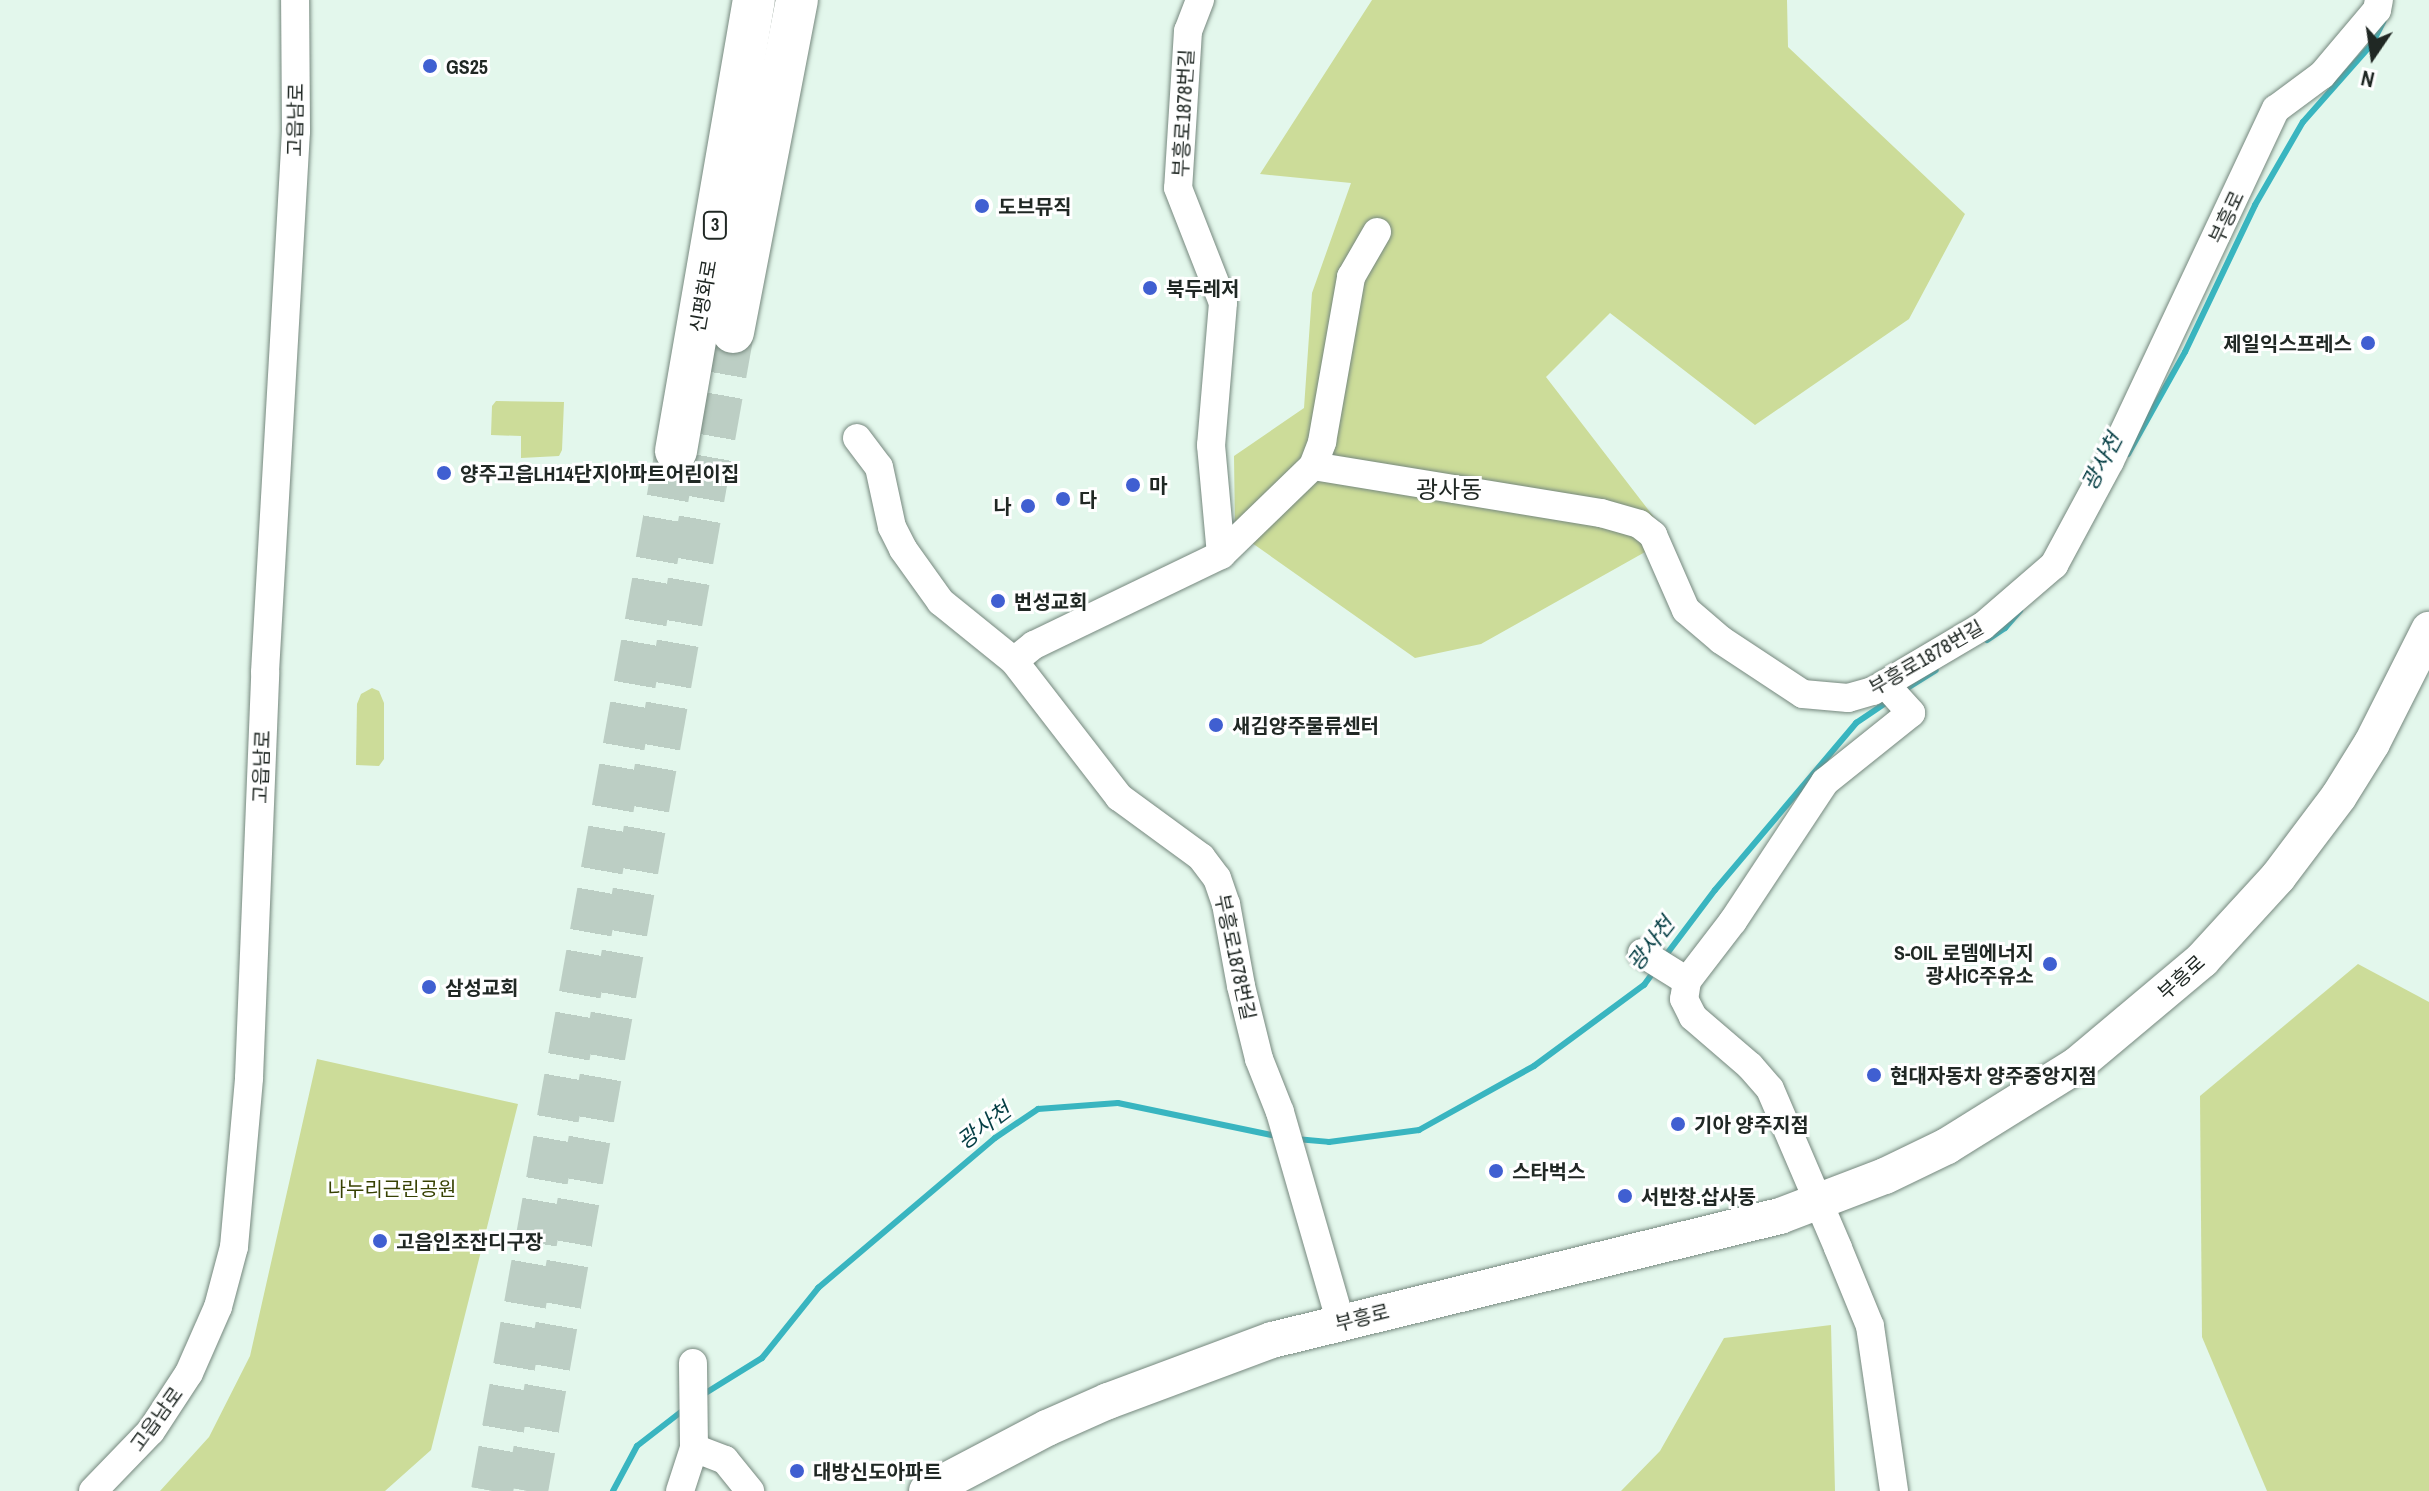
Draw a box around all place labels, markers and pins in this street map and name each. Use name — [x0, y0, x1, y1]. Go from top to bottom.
place label: GS25 — [446, 54, 488, 78]
marker: GS25 — [421, 57, 439, 75]
place label: 도브뮤직 — [998, 194, 1072, 218]
marker: 도브뮤직 — [973, 197, 991, 215]
place label: 북두레저 — [1166, 276, 1240, 300]
marker: 북두레저 — [1141, 279, 1159, 297]
place label: 제일익스프레스 — [2223, 331, 2352, 355]
marker: 제일익스프레스 — [2359, 334, 2377, 352]
place label: 양주고읍LH14단지아파트어린이집 — [460, 461, 739, 485]
marker: 양주고읍LH14단지아파트어린이집 — [435, 464, 453, 482]
place label: 마 — [1149, 473, 1167, 497]
marker: 마 — [1124, 476, 1142, 494]
place label: 다 — [1079, 487, 1097, 511]
marker: 다 — [1054, 490, 1072, 508]
place label: 나 — [994, 494, 1012, 518]
marker: 나 — [1019, 497, 1037, 515]
place label: 번성교회 — [1014, 589, 1088, 613]
marker: 번성교회 — [989, 592, 1007, 610]
place label: 새김양주물류센터 — [1232, 713, 1379, 737]
marker: 새김양주물류센터 — [1207, 716, 1225, 734]
place label: S-OIL 로뎀에너지 광사IC주유소 — [1894, 940, 2034, 987]
marker: S-OIL 로뎀에너지 광사IC주유소 — [2041, 955, 2059, 973]
place label: 삼성교회 — [445, 975, 519, 999]
marker: 삼성교회 — [420, 978, 438, 996]
place label: 현대자동차 양주중앙지점 — [1890, 1063, 2097, 1087]
marker: 현대자동차 양주중앙지점 — [1865, 1066, 1883, 1084]
place label: 기아 양주지점 — [1694, 1112, 1809, 1136]
marker: 기아 양주지점 — [1669, 1115, 1687, 1133]
place label: 스타벅스 — [1512, 1159, 1586, 1183]
marker: 스타벅스 — [1487, 1162, 1505, 1180]
place label: 서반창.삽사동 — [1641, 1184, 1756, 1208]
marker: 서반창.삽사동 — [1616, 1187, 1634, 1205]
place label: 고읍인조잔디구장 — [396, 1229, 543, 1253]
marker: 고읍인조잔디구장 — [371, 1232, 389, 1250]
place label: 대방신도아파트 — [813, 1459, 942, 1483]
marker: 대방신도아파트 — [788, 1462, 806, 1480]

